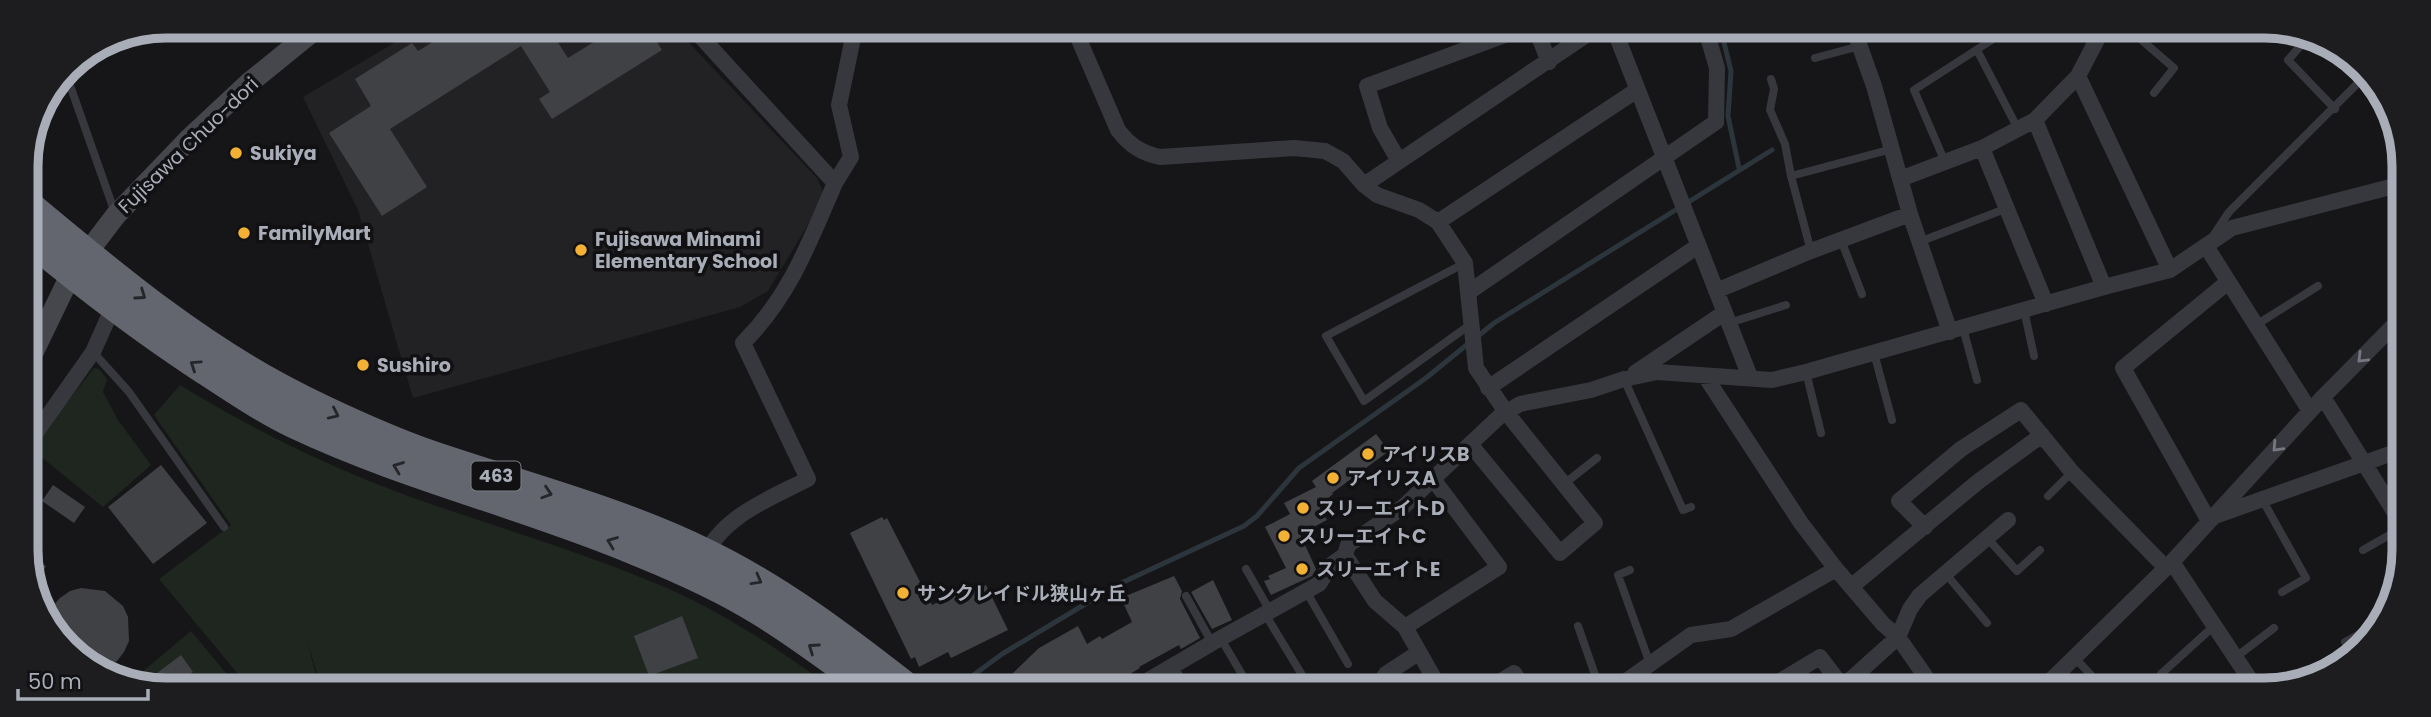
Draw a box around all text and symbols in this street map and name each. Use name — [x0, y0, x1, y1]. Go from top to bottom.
street label: Fujisawa Chuo-dori — [112, 71, 265, 220]
place label: Sukiya — [250, 140, 317, 167]
marker: Sukiya — [228, 145, 244, 161]
place label: FamilyMart — [258, 220, 371, 247]
marker: FamilyMart — [236, 225, 252, 241]
place label: Fujisawa Minami Elementary School — [595, 226, 778, 275]
marker: Fujisawa Minami Elementary School — [573, 242, 589, 258]
one-way arrow — [133, 286, 146, 299]
one-way arrow — [2357, 349, 2370, 362]
place label: Sushiro — [377, 352, 451, 379]
marker: Sushiro — [355, 357, 371, 373]
one-way arrow — [190, 360, 203, 373]
one-way arrow — [327, 406, 339, 420]
one-way arrow — [2272, 439, 2285, 452]
place label: アイリスB — [1382, 441, 1470, 468]
marker: アイリスB — [1360, 446, 1376, 462]
one-way arrow — [392, 461, 404, 475]
road number: 463 — [472, 462, 520, 490]
place label: アイリスA — [1347, 465, 1436, 492]
marker: アイリスA — [1325, 470, 1341, 486]
one-way arrow — [541, 484, 553, 499]
place label: スリーエイトD — [1317, 495, 1445, 522]
marker: スリーエイトD — [1295, 500, 1311, 516]
place label: スリーエイトC — [1298, 523, 1426, 550]
marker: スリーエイトC — [1276, 528, 1292, 544]
one-way arrow — [607, 537, 619, 551]
place label: スリーエイトE — [1316, 556, 1440, 583]
marker: スリーエイトE — [1294, 561, 1310, 577]
one-way arrow — [749, 572, 762, 585]
place label: サンクレイドル狭山ヶ丘 — [917, 580, 1126, 607]
marker: サンクレイドル狭山ヶ丘 — [895, 585, 911, 601]
one-way arrow — [808, 644, 821, 656]
scale bar — [18, 658, 147, 702]
text: 50 m — [28, 667, 82, 696]

